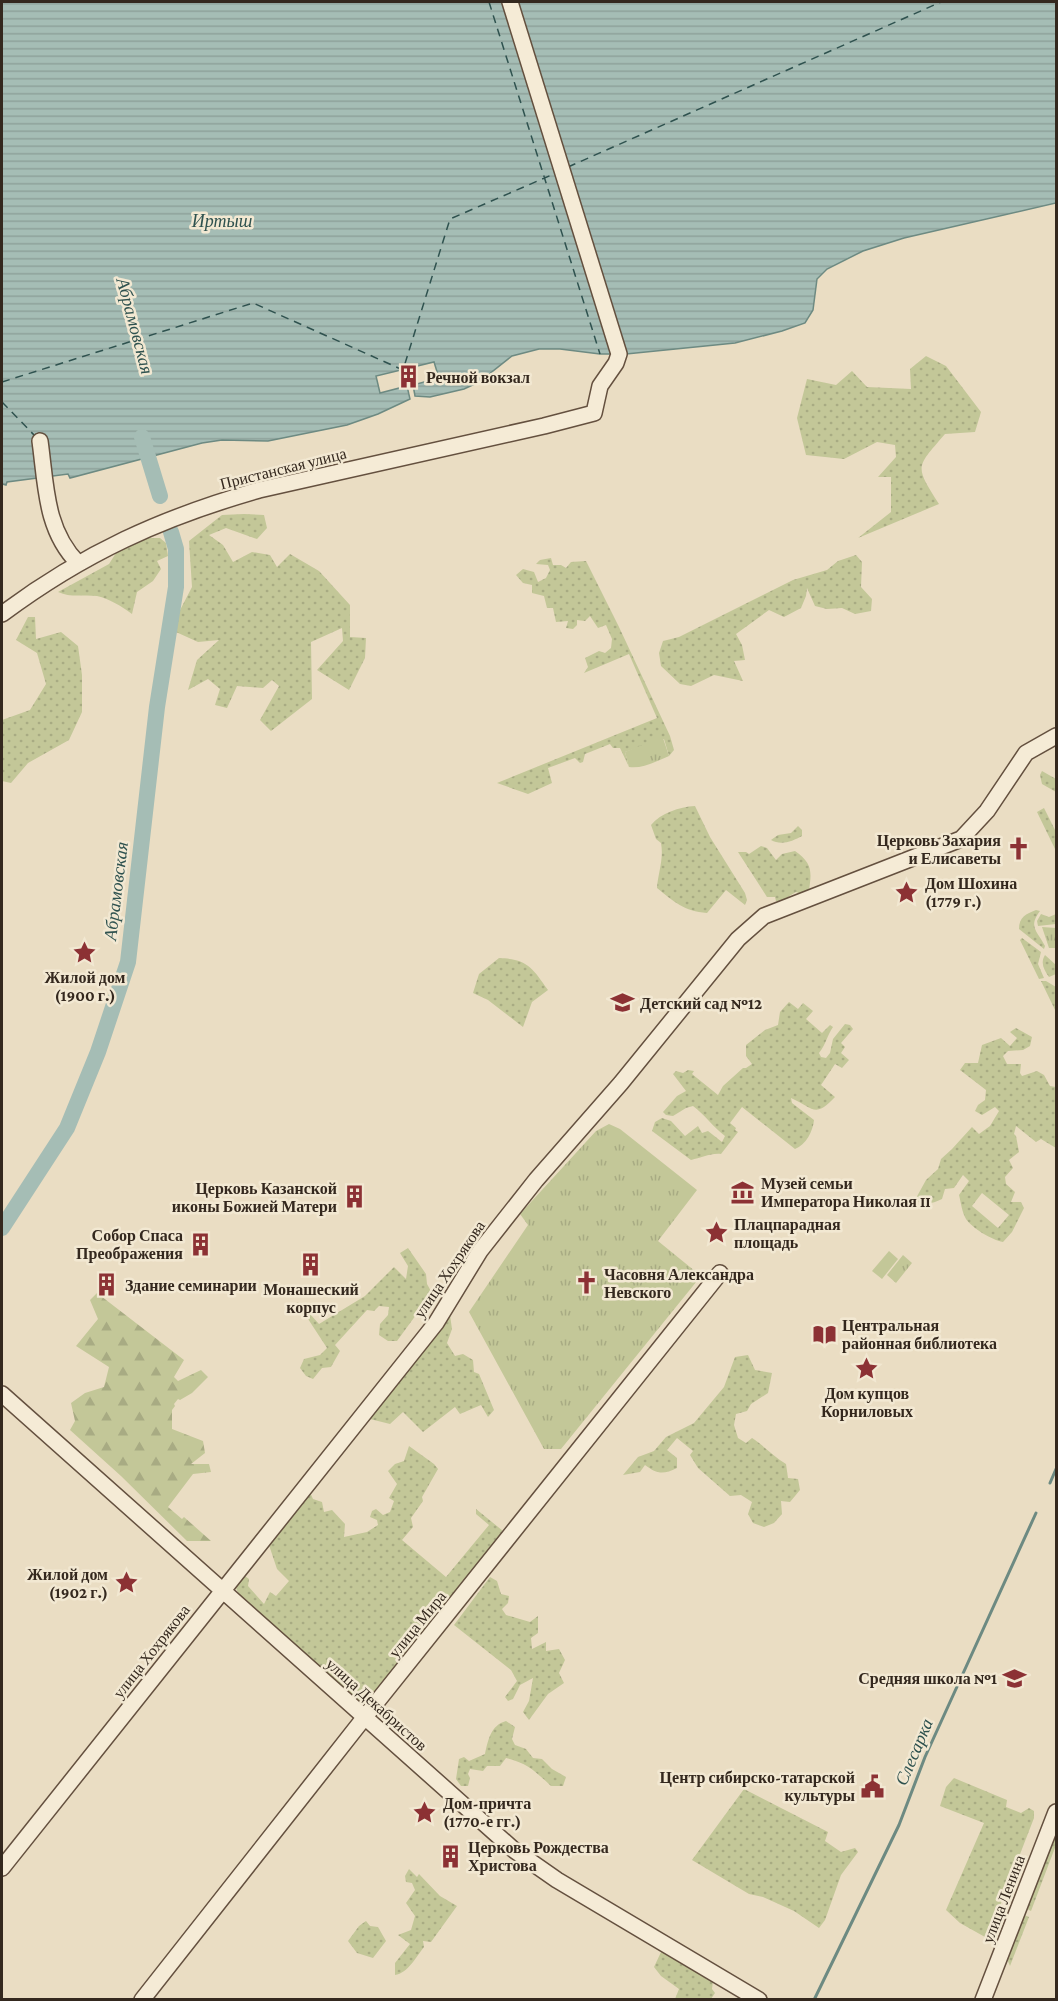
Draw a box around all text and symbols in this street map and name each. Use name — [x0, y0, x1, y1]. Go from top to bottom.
water label: Иртыш — [191, 211, 252, 231]
water label: Абрамовская — [112, 275, 157, 376]
building icon: Речной вокзал — [395, 364, 421, 390]
place label: Речной вокзал — [426, 369, 530, 386]
street label: Пристанская улица — [218, 445, 348, 493]
place label: Церковь Захария и Елисаветы — [877, 832, 1002, 867]
church icon: Церковь Захария и Елисаветы — [1006, 836, 1032, 862]
water label: Абрамовская — [100, 841, 132, 942]
place label: Дом Шохина (1779 г.) — [925, 875, 1017, 911]
place icon: Дом Шохина (1779 г.) — [894, 879, 920, 905]
place icon: Жилой дом (1900 г.) — [72, 939, 98, 965]
place label: Жилой дом (1900 г.) — [45, 969, 126, 1005]
school or university icon: Детский сад №12 — [609, 990, 635, 1016]
place label: Детский сад №12 — [640, 995, 762, 1013]
place label: Музей семьи Императора Николая II — [761, 1175, 931, 1211]
museum icon: Музей семьи Императора Николая II — [730, 1179, 756, 1205]
place label: Церковь Казанской иконы Божией Матери — [172, 1180, 337, 1216]
building icon: Церковь Казанской иконы Божией Матери — [342, 1184, 368, 1210]
place label: Плацпарадная площадь — [734, 1216, 841, 1251]
street label: улица Хохрякова — [411, 1218, 489, 1322]
place icon: Плацпарадная площадь — [703, 1220, 729, 1246]
place label: Собор Спаса Преображения — [76, 1227, 183, 1263]
building icon: Собор Спаса Преображения — [188, 1231, 214, 1257]
building icon: Монашеский корпус — [298, 1251, 324, 1277]
place label: Часовня Александра Невского — [604, 1266, 754, 1301]
church icon: Часовня Александра Невского — [573, 1270, 599, 1296]
building icon: Здание семинарии — [94, 1272, 120, 1298]
place label: Здание семинарии — [125, 1277, 257, 1295]
place label: Монашеский корпус — [263, 1281, 359, 1317]
place label: Центральная районная библиотека — [842, 1317, 997, 1353]
library icon: Центральная районная библиотека — [811, 1321, 837, 1347]
place icon: Дом купцов Корниловых — [854, 1355, 880, 1381]
place label: Дом купцов Корниловых — [821, 1385, 913, 1421]
place label: Жилой дом (1902 г.) — [27, 1566, 108, 1602]
place icon: Жилой дом (1902 г.) — [113, 1570, 139, 1596]
street label: улица Мира — [385, 1588, 450, 1662]
street label: улица Хохрякова — [110, 1601, 194, 1702]
street label: улица Декабристов — [322, 1655, 431, 1755]
school or university icon: Средняя школа №1 — [1002, 1665, 1028, 1691]
place label: Средняя школа №1 — [858, 1670, 997, 1688]
water label: Слесарка — [891, 1716, 937, 1788]
place label: Центр сибирско-татарской культуры — [660, 1769, 856, 1805]
public building icon: Центр сибирско-татарской культуры — [860, 1773, 886, 1799]
place label: Дом-причта (1770-е гг.) — [443, 1795, 531, 1831]
place icon: Дом-причта (1770-е гг.) — [412, 1799, 438, 1825]
place label: Церковь Рождества Христова — [468, 1839, 609, 1875]
building icon: Церковь Рождества Христова — [437, 1843, 463, 1869]
street label: улица Ленина — [979, 1853, 1029, 1946]

